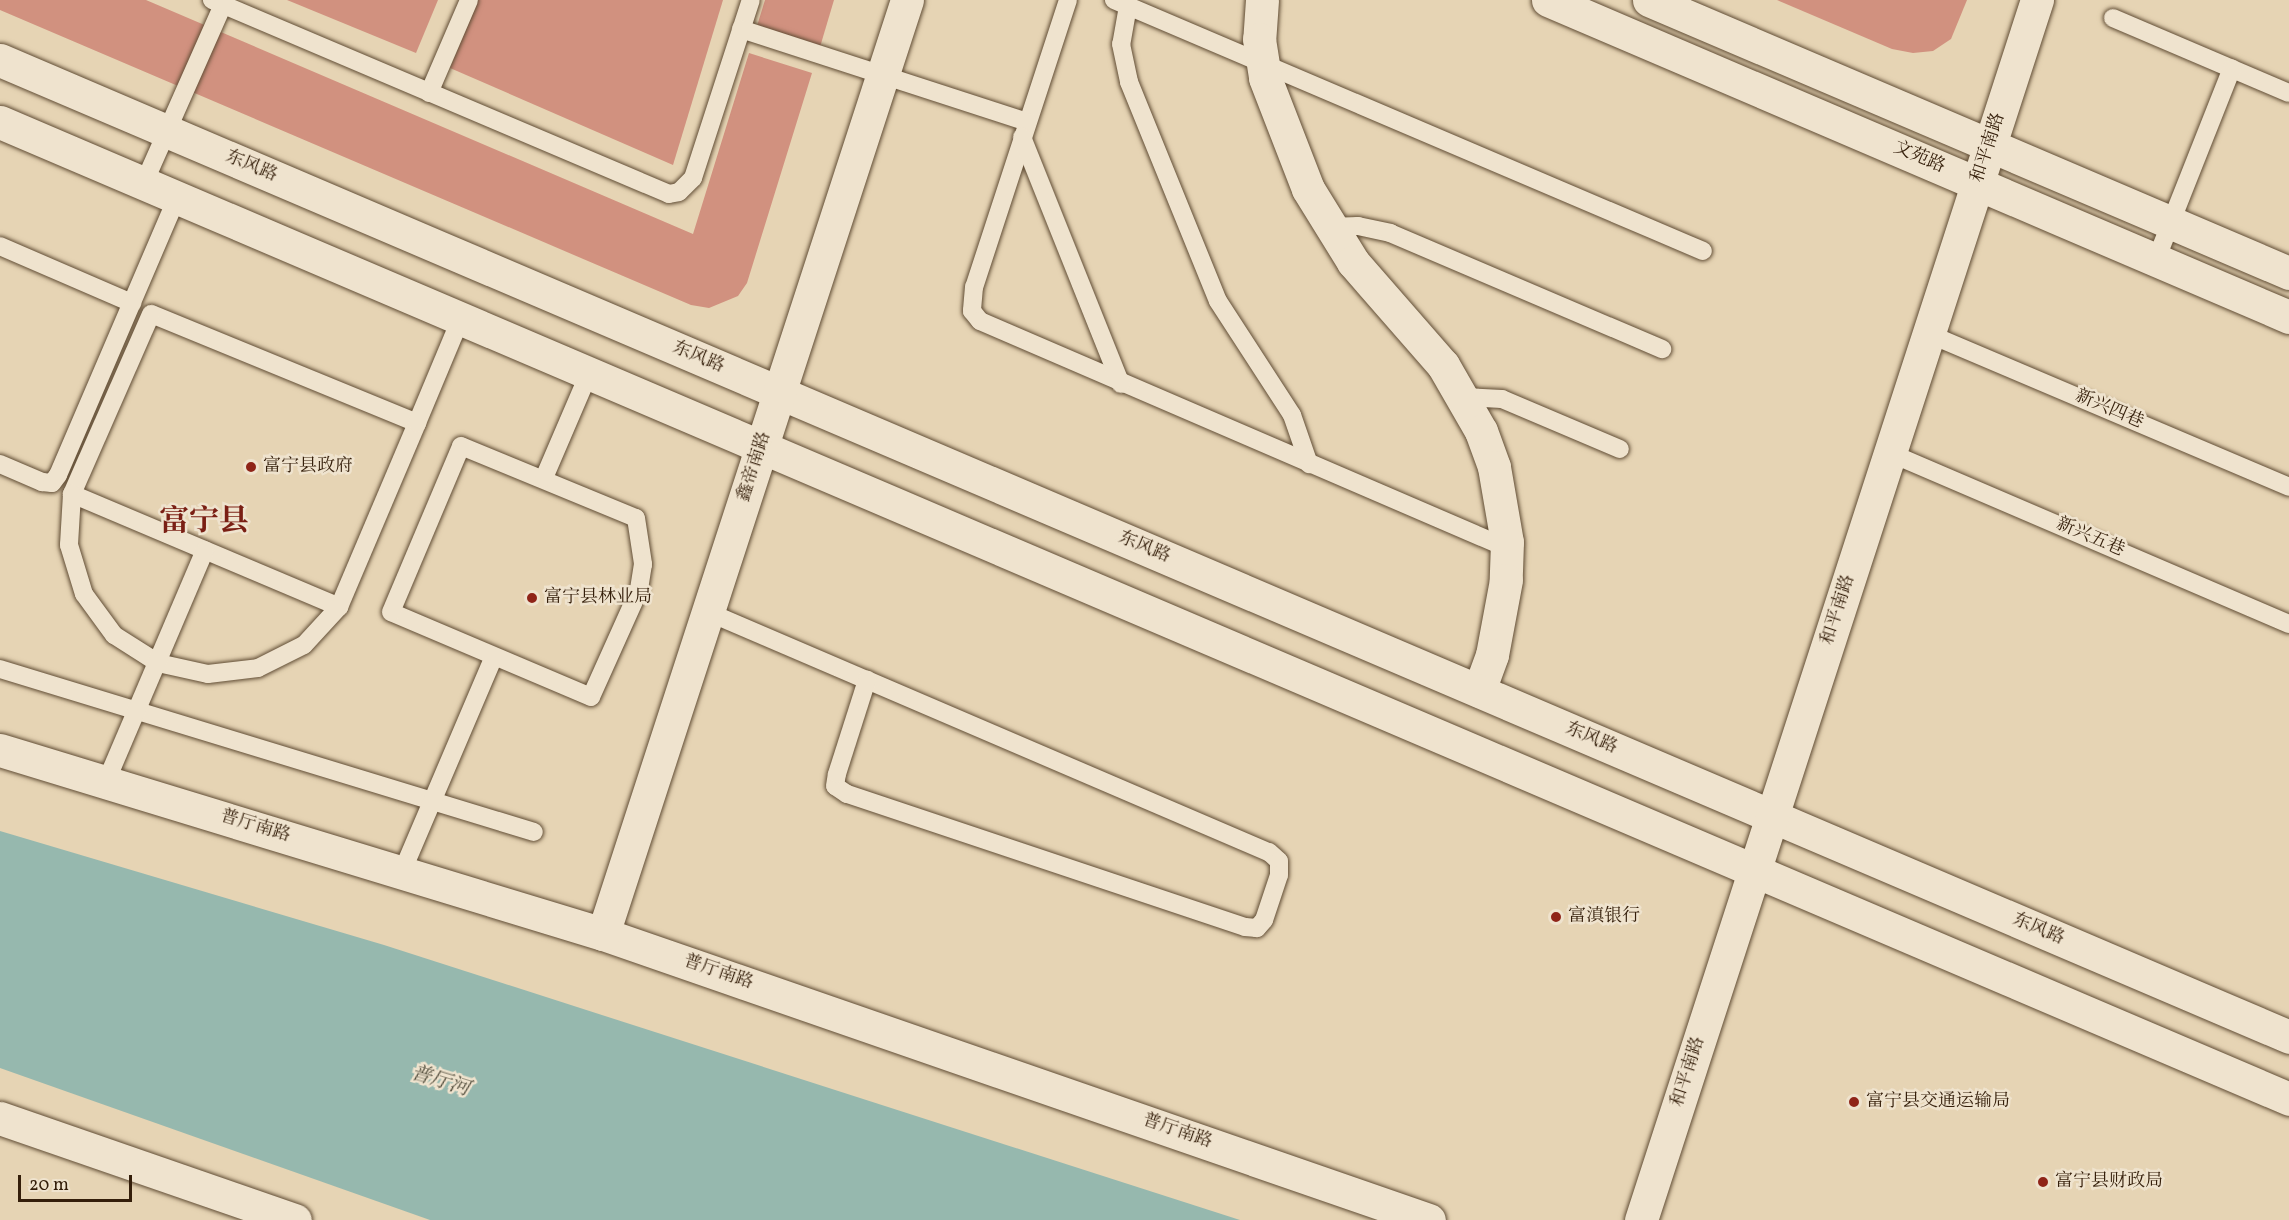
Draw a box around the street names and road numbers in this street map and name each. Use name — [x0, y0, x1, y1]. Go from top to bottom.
street label: 和平南路 — [1968, 110, 2010, 186]
street label: 文苑路 — [1890, 138, 1948, 178]
street label: 东风路 — [222, 147, 280, 187]
street label: 东风路 — [669, 338, 727, 378]
street label: 新兴四巷 — [2072, 386, 2146, 434]
street label: 鑫帝南路 — [734, 429, 776, 505]
street label: 新兴五巷 — [2053, 514, 2127, 562]
street label: 东风路 — [1115, 528, 1173, 568]
street label: 和平南路 — [1818, 572, 1860, 648]
street label: 东风路 — [1562, 719, 1620, 759]
street label: 普厅南路 — [217, 806, 293, 848]
street label: 东风路 — [2009, 910, 2067, 950]
street label: 普厅南路 — [680, 951, 756, 995]
street label: 和平南路 — [1668, 1034, 1710, 1110]
street label: 普厅南路 — [1139, 1110, 1215, 1154]

